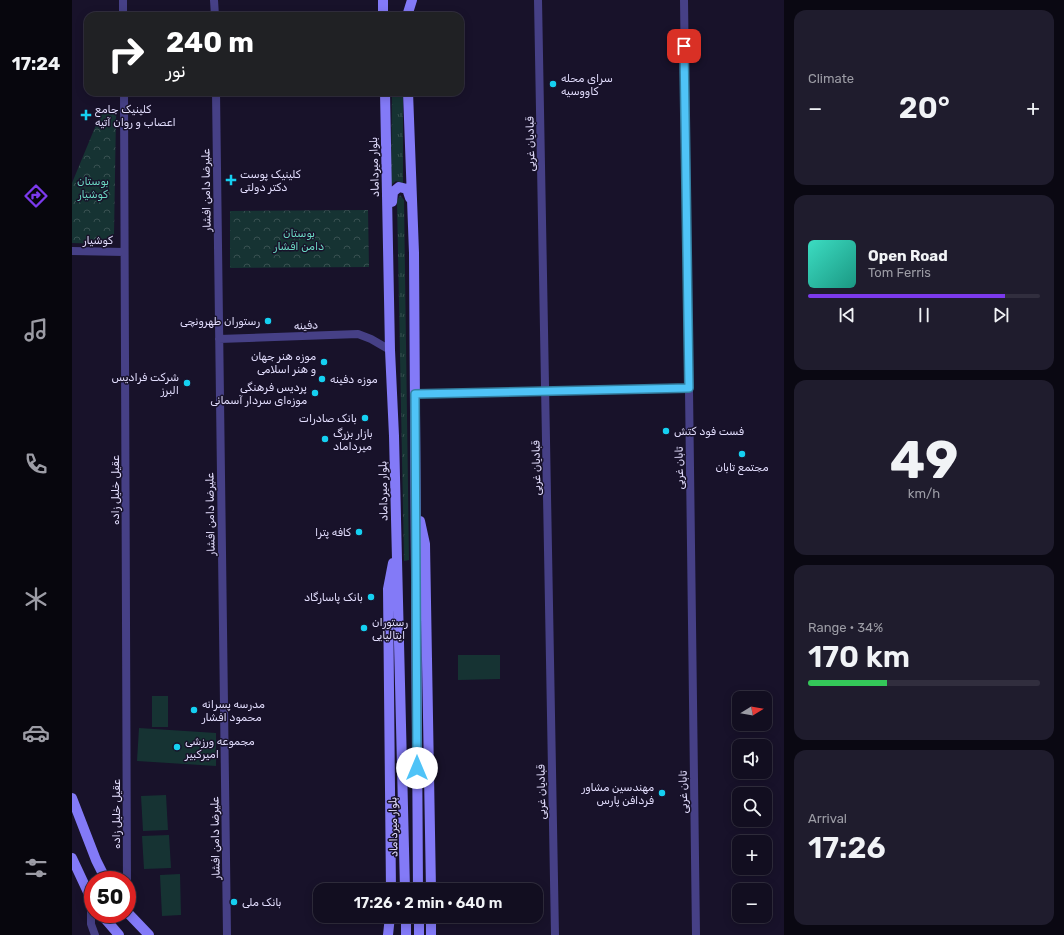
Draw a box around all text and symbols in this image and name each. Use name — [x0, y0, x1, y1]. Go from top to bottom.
text: 240 m — [166, 26, 254, 59]
icon: right — [100, 28, 152, 80]
pin — [667, 29, 701, 63]
icon: arrive — [673, 35, 695, 57]
text: 17:24 — [12, 53, 60, 75]
text: نور — [166, 60, 186, 82]
text: Climate — [808, 71, 854, 86]
place label: سرای محله کاووسیه — [561, 72, 613, 99]
marker: سرای محله کاووسیه — [548, 79, 558, 89]
text: 20° — [899, 90, 950, 126]
text: − — [808, 95, 822, 122]
text: + — [1026, 95, 1040, 122]
place label: کلینیک جامع اعصاب و روان آتیه — [95, 103, 176, 130]
marker: کلینیک جامع اعصاب و روان آتیه — [80, 109, 92, 121]
street label: قبادیان غربی — [524, 116, 537, 172]
street label: بلوار میرداماد — [367, 137, 383, 197]
street label: علیرضا دامن افشار — [199, 148, 214, 233]
place label: کلینیک پوست دکتر دولتى — [240, 168, 301, 195]
marker: کلینیک پوست دکتر دولتى — [225, 174, 237, 186]
park label: بوستان کوشیار — [77, 175, 109, 202]
icon: directions — [22, 182, 50, 210]
park label: بوستان دامن افشار — [273, 227, 324, 253]
street label: کوشیار — [82, 234, 113, 248]
text: Open Road — [868, 247, 948, 265]
text: Tom Ferris — [868, 265, 931, 280]
icon: previous — [836, 304, 858, 326]
icon: pause — [913, 304, 935, 326]
icon: next — [990, 304, 1012, 326]
place label: رستوران طهرونچى — [180, 315, 260, 329]
icon: music — [22, 316, 50, 344]
marker: رستوران طهرونچى — [263, 316, 273, 326]
street label: دفینه — [294, 319, 318, 332]
place label: موزه هنر جهان و هنر اسلامی — [251, 350, 316, 377]
marker: موزه هنر جهان و هنر اسلامی — [319, 357, 329, 367]
place label: شرکت فرادیس البرز — [111, 371, 179, 397]
place label: موزه دفینه — [330, 373, 378, 387]
marker: موزه دفینه — [317, 374, 327, 384]
marker: شرکت فرادیس البرز — [182, 378, 192, 388]
place label: پردیس فرهنگی موزه‌ای سردار آسمانی — [210, 381, 307, 408]
marker: پردیس فرهنگی موزه‌ای سردار آسمانی — [310, 388, 320, 398]
place label: بانک صادرات — [299, 412, 357, 425]
marker: بانک صادرات — [360, 413, 370, 423]
place label: فست فود کتش — [674, 425, 744, 439]
marker: فست فود کتش — [661, 426, 671, 436]
place label: بازار بزرگ میرداماد — [333, 427, 373, 453]
text: 49 — [890, 429, 958, 491]
marker: بازار بزرگ میرداماد — [320, 434, 330, 444]
street label: قبادیان غربی — [530, 440, 543, 496]
street label: تابان غربی — [673, 446, 686, 490]
marker: مجتمع تابان — [737, 449, 747, 459]
icon: phone — [22, 450, 50, 478]
street label: عقیل خلیل زاده — [109, 455, 122, 525]
street label: بلوار میرداماد — [376, 461, 392, 521]
place label: مجتمع تابان — [715, 461, 769, 476]
street label: علیرضا دامن افشار — [203, 472, 218, 557]
text: km/h — [908, 486, 940, 501]
place label: کافه پترا — [315, 526, 351, 540]
marker: کافه پترا — [354, 527, 364, 537]
icon: climate — [22, 585, 50, 613]
place label: بانک پاسارگاد — [304, 591, 363, 605]
marker: بانک پاسارگاد — [366, 592, 376, 602]
place label: رستوران ایتالیایی — [372, 616, 408, 642]
text: Range · 34% — [808, 620, 883, 635]
marker: رستوران ایتالیایی — [359, 623, 369, 633]
text: 170 km — [808, 639, 910, 675]
north arrow — [732, 691, 772, 731]
map controls — [732, 691, 772, 923]
place label: مدرسه پسرانه محمود افشار — [201, 698, 265, 725]
marker: مدرسه پسرانه محمود افشار — [189, 705, 199, 715]
icon: car — [22, 719, 50, 747]
place label: مجموعه ورزشی امیرکبیر — [184, 735, 255, 761]
button: sound — [732, 739, 772, 779]
marker: مجموعه ورزشی امیرکبیر — [172, 742, 182, 752]
position arrow — [396, 747, 438, 789]
street label: قبادیان غربی — [535, 764, 548, 820]
street label: تابان غربی — [677, 770, 690, 814]
street label: عقیل خلیل زاده — [110, 779, 123, 849]
place label: مهندسین مشاور فردافن پارس — [581, 781, 654, 808]
button: search — [732, 787, 772, 827]
marker: مهندسین مشاور فردافن پارس — [657, 788, 667, 798]
street label: علیرضا دامن افشار — [208, 796, 223, 881]
street label: بلوار میرداماد — [386, 797, 402, 857]
text: Arrival — [808, 811, 847, 826]
text: 17:26 — [808, 830, 886, 866]
button: + — [732, 835, 772, 875]
icon: filters — [22, 854, 50, 882]
speed limit sign: 50 — [84, 871, 136, 923]
button: − — [732, 883, 772, 923]
text: 17:26 · 2 min · 640 m — [354, 894, 502, 912]
place label: بانک ملی — [242, 896, 282, 909]
marker: بانک ملی — [229, 897, 239, 907]

